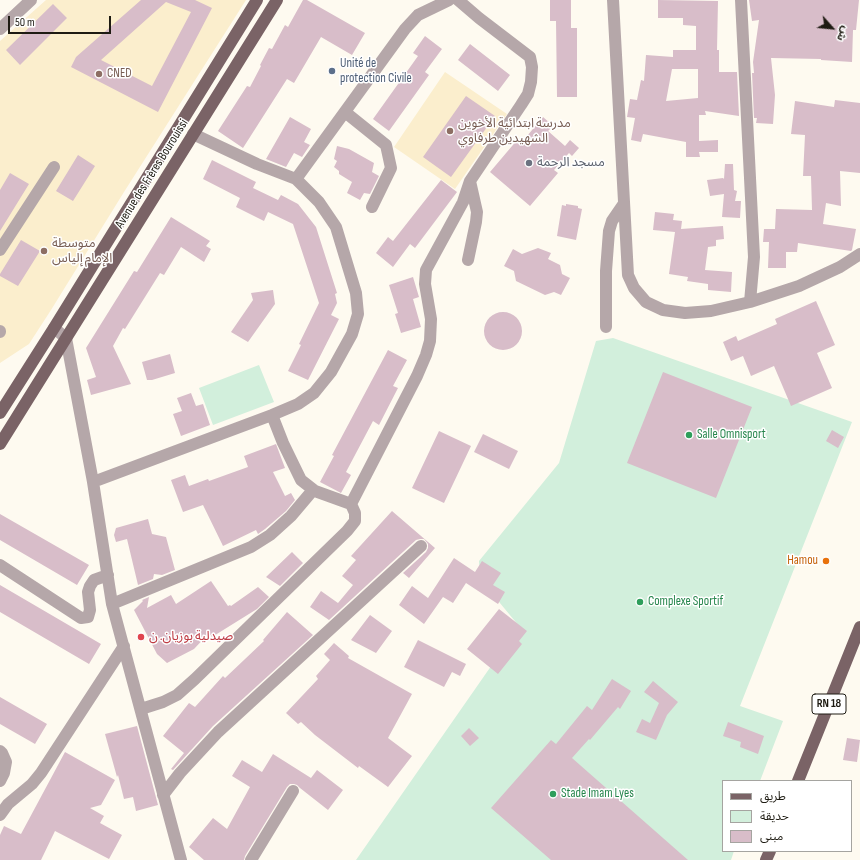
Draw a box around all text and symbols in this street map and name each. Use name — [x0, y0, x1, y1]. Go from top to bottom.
scale bar — [10, 8, 113, 34]
north arrow — [812, 8, 852, 48]
text: 50 m — [15, 15, 35, 30]
text: ش — [834, 24, 852, 43]
place label: Unité de protection Civile — [340, 56, 412, 87]
place label: CNED — [107, 66, 132, 82]
marker: Unité de protection Civile — [327, 66, 337, 76]
marker: CNED — [94, 69, 104, 79]
place label: مدرسة ابتدائية الأخوين الشهيدين طرفاوي — [458, 116, 571, 147]
street label: Avenue des Frères Bourouissi — [112, 117, 192, 231]
marker: مدرسة ابتدائية الأخوين الشهيدين طرفاوي — [445, 126, 455, 136]
place label: مسجد الرحمة — [537, 155, 605, 171]
marker: مسجد الرحمة — [524, 158, 534, 168]
place label: متوسطة الإمام إلياس — [52, 236, 112, 267]
marker: متوسطة الإمام إلياس — [39, 246, 49, 256]
place label: Salle Omnisport — [697, 427, 766, 443]
marker: Salle Omnisport — [684, 430, 694, 440]
place label: Hamou — [787, 553, 818, 569]
marker: Hamou — [821, 556, 831, 566]
place label: Complexe Sportif — [648, 594, 723, 610]
marker: Complexe Sportif — [635, 597, 645, 607]
place label: صيدلية بوزيان. ن — [149, 629, 233, 645]
marker: صيدلية بوزيان. ن — [136, 632, 146, 642]
road number: RN 18 — [812, 694, 846, 714]
legend — [722, 780, 852, 852]
place label: Stade Imam Lyes — [561, 786, 634, 802]
marker: Stade Imam Lyes — [548, 789, 558, 799]
text: طريق — [760, 789, 786, 804]
text: حديقة — [760, 809, 789, 824]
text: مبنى — [760, 829, 783, 844]

